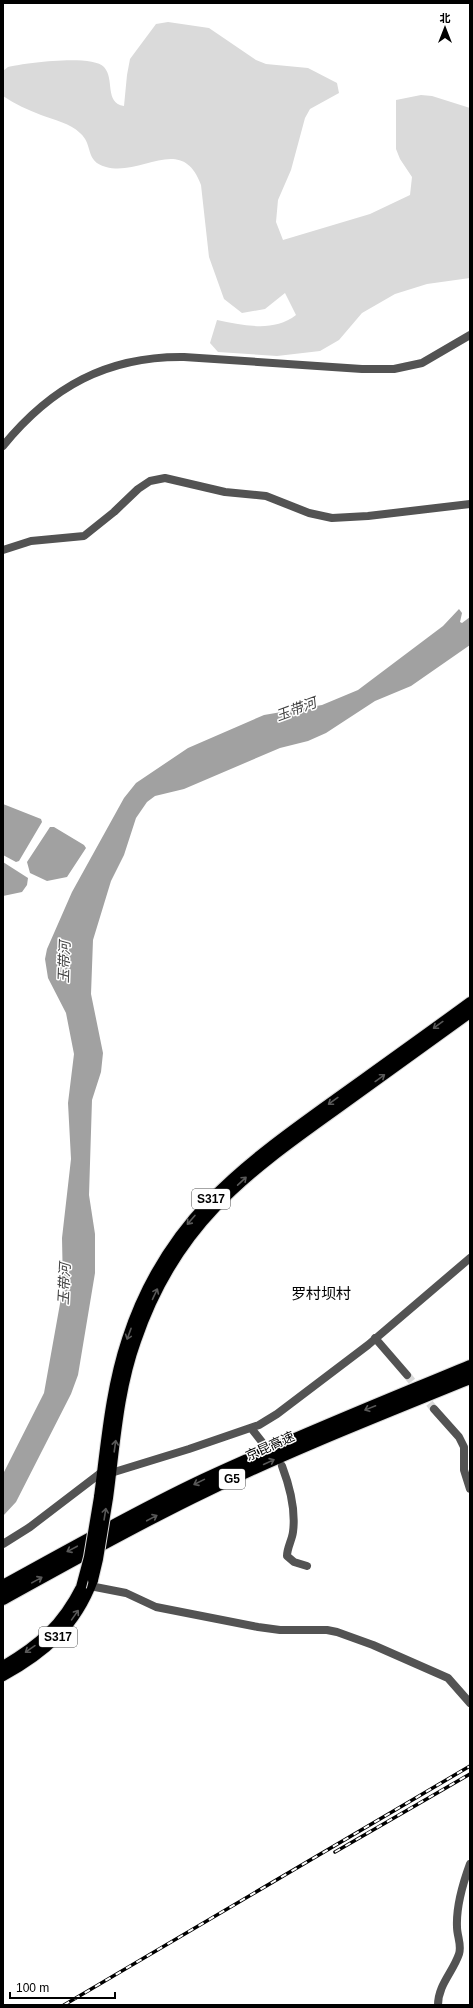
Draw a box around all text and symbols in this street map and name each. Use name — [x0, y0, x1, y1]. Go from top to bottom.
north arrow — [425, 8, 465, 48]
text: 北 — [440, 12, 451, 24]
water label: 玉带河 — [274, 693, 321, 724]
water label: 玉带河 — [55, 938, 73, 983]
one-way arrow — [433, 1021, 444, 1029]
one-way arrow — [374, 1074, 385, 1082]
one-way arrow — [327, 1097, 338, 1105]
one-way arrow — [237, 1176, 247, 1185]
road number: S317 — [192, 1189, 230, 1209]
one-way arrow — [187, 1215, 196, 1226]
water label: 玉带河 — [55, 1260, 73, 1305]
district label: 罗村坝村 — [291, 1285, 351, 1302]
one-way arrow — [152, 1288, 159, 1300]
one-way arrow — [124, 1327, 132, 1339]
one-way arrow — [364, 1404, 376, 1412]
street label: 京昆高速 — [243, 1429, 297, 1463]
one-way arrow — [111, 1440, 119, 1453]
one-way arrow — [262, 1458, 274, 1465]
road number: G5 — [219, 1469, 245, 1489]
one-way arrow — [193, 1479, 205, 1486]
one-way arrow — [101, 1508, 109, 1521]
one-way arrow — [145, 1514, 157, 1522]
one-way arrow — [66, 1546, 78, 1553]
one-way arrow — [31, 1576, 43, 1583]
one-way arrow — [71, 1610, 79, 1621]
road number: S317 — [39, 1627, 77, 1647]
one-way arrow — [25, 1645, 36, 1653]
scale bar — [10, 1974, 115, 2000]
text: 100 m — [16, 1981, 49, 1995]

